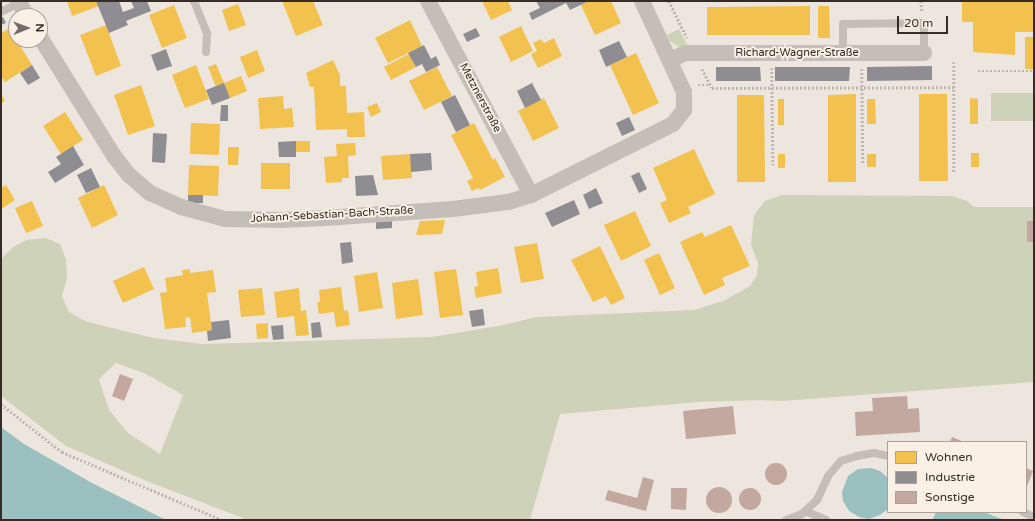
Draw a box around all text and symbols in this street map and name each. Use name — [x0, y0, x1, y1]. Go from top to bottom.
north arrow — [8, 8, 48, 48]
scale bar — [899, 8, 950, 34]
text: 20 m — [904, 16, 933, 30]
text: N — [33, 23, 46, 32]
street label: Richard-Wagner-Straße — [735, 46, 859, 60]
street label: Metznerstraße — [456, 61, 504, 135]
street label: Johann-Sebastian-Bach-Straße — [250, 204, 414, 226]
legend — [887, 441, 1027, 513]
text: Wohnen — [925, 450, 973, 464]
text: Industrie — [925, 470, 975, 484]
text: Sonstige — [925, 490, 975, 504]

